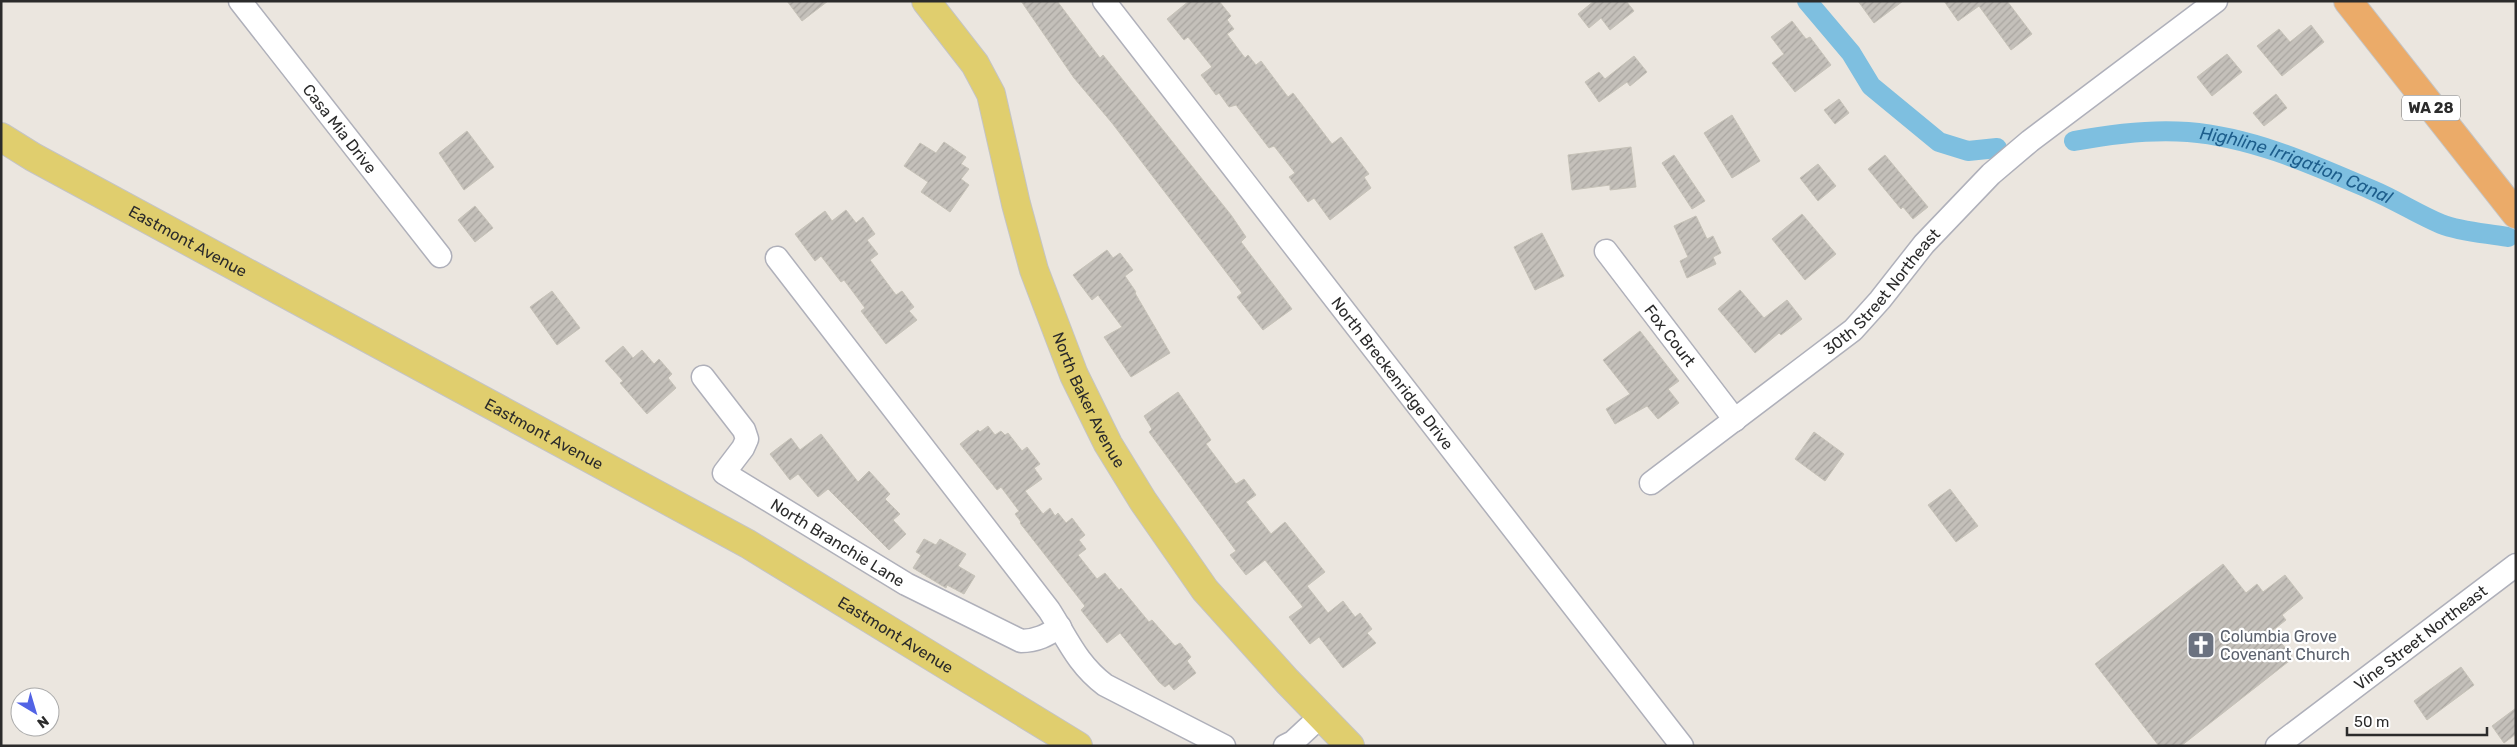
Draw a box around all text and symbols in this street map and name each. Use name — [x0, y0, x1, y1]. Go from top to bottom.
street label: Casa Mia Drive — [299, 80, 381, 177]
road number: WA 28 — [2402, 96, 2460, 120]
water label: Highline Irrigation Canal — [2198, 122, 2396, 209]
street label: Eastmont Avenue — [126, 201, 251, 281]
street label: 30th Street Northeast — [1820, 224, 1944, 359]
street label: North Breckenridge Drive — [1328, 293, 1458, 453]
street label: Fox Court — [1641, 301, 1700, 370]
street label: North Baker Avenue — [1049, 329, 1130, 471]
street label: Eastmont Avenue — [482, 394, 607, 473]
street label: North Branchie Lane — [767, 494, 908, 590]
street label: Vine Street Northeast — [2350, 581, 2491, 694]
street label: Eastmont Avenue — [835, 592, 957, 677]
place label: Columbia Grove Covenant Church — [2220, 627, 2350, 664]
church icon: Columbia Grove Covenant Church — [2186, 630, 2216, 660]
north arrow — [10, 687, 60, 737]
scale bar — [2347, 704, 2487, 736]
text: N — [33, 712, 52, 732]
text: 50 m — [2354, 713, 2389, 731]

